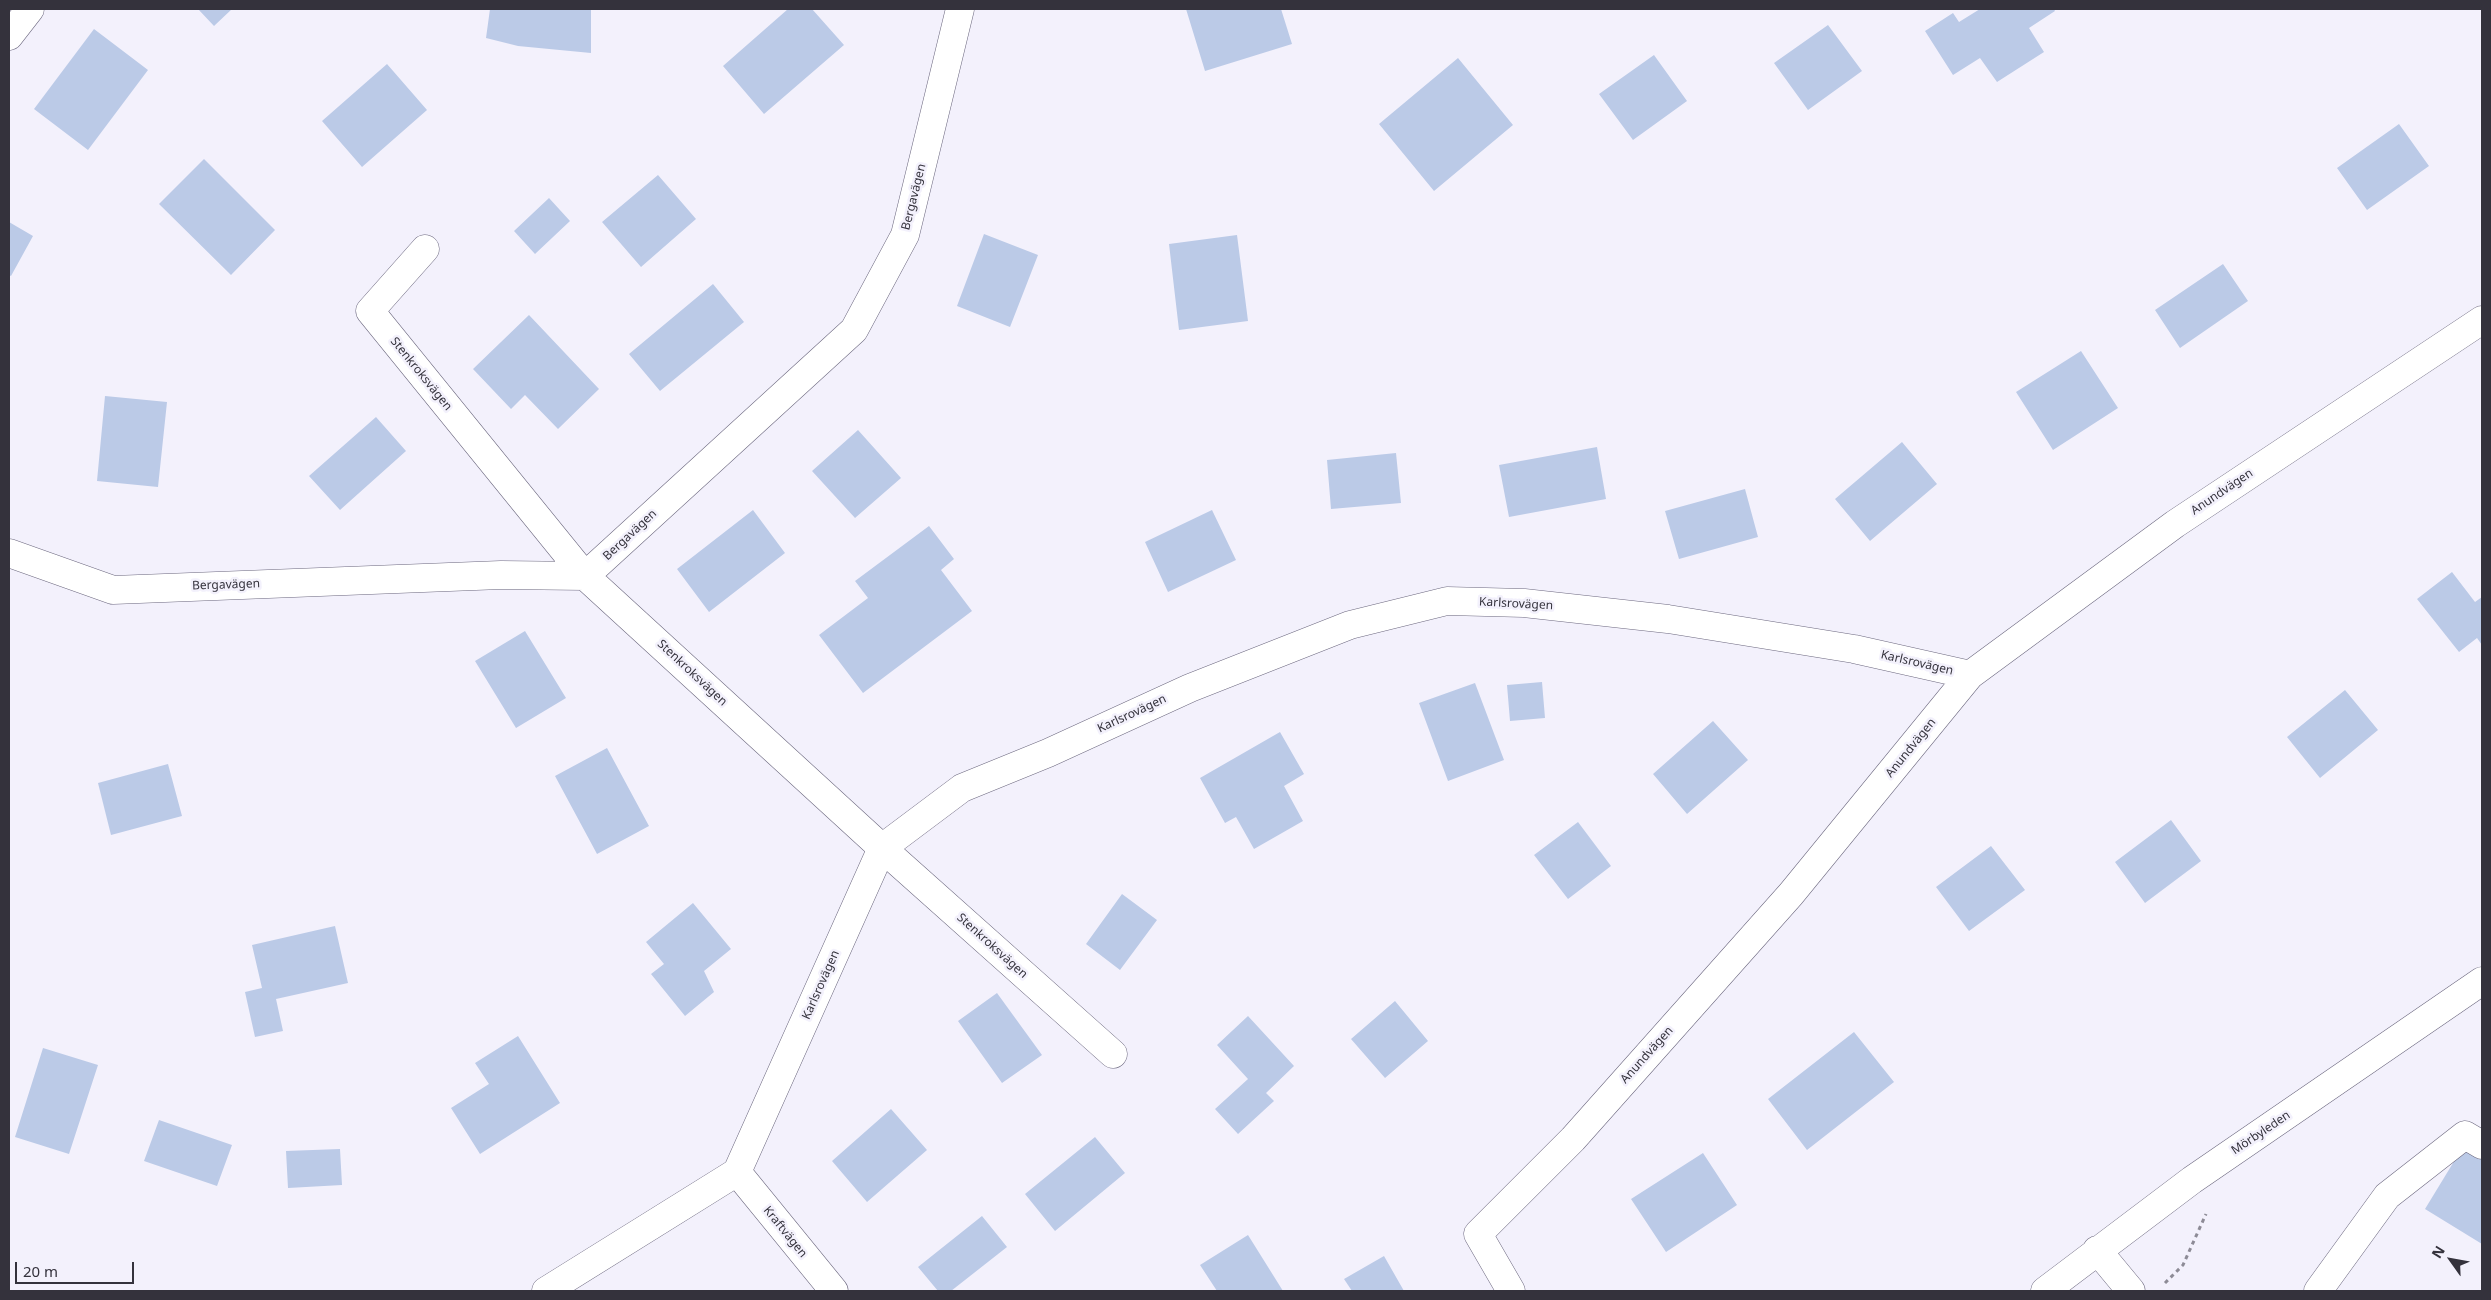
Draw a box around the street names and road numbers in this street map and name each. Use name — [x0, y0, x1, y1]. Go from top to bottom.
street label: Bergavägen — [899, 162, 929, 232]
street label: Stenkroksvägen — [387, 334, 455, 414]
street label: Anundvägen — [2188, 466, 2256, 518]
street label: Bergavägen — [600, 507, 660, 563]
street label: Bergavägen — [192, 577, 260, 593]
street label: Karlsrovägen — [1479, 595, 1553, 613]
street label: Stenkroksvägen — [654, 637, 730, 709]
street label: Karlsrovägen — [1879, 648, 1955, 678]
street label: Karlsrovägen — [1095, 692, 1169, 736]
street label: Anundvägen — [1883, 716, 1939, 780]
street label: Stenkroksvägen — [954, 911, 1030, 981]
street label: Karlsrovägen — [799, 948, 843, 1022]
street label: Anundvägen — [1618, 1024, 1676, 1086]
street label: Mörbyleden — [2229, 1108, 2293, 1158]
street label: Kraftvägen — [760, 1203, 810, 1261]

